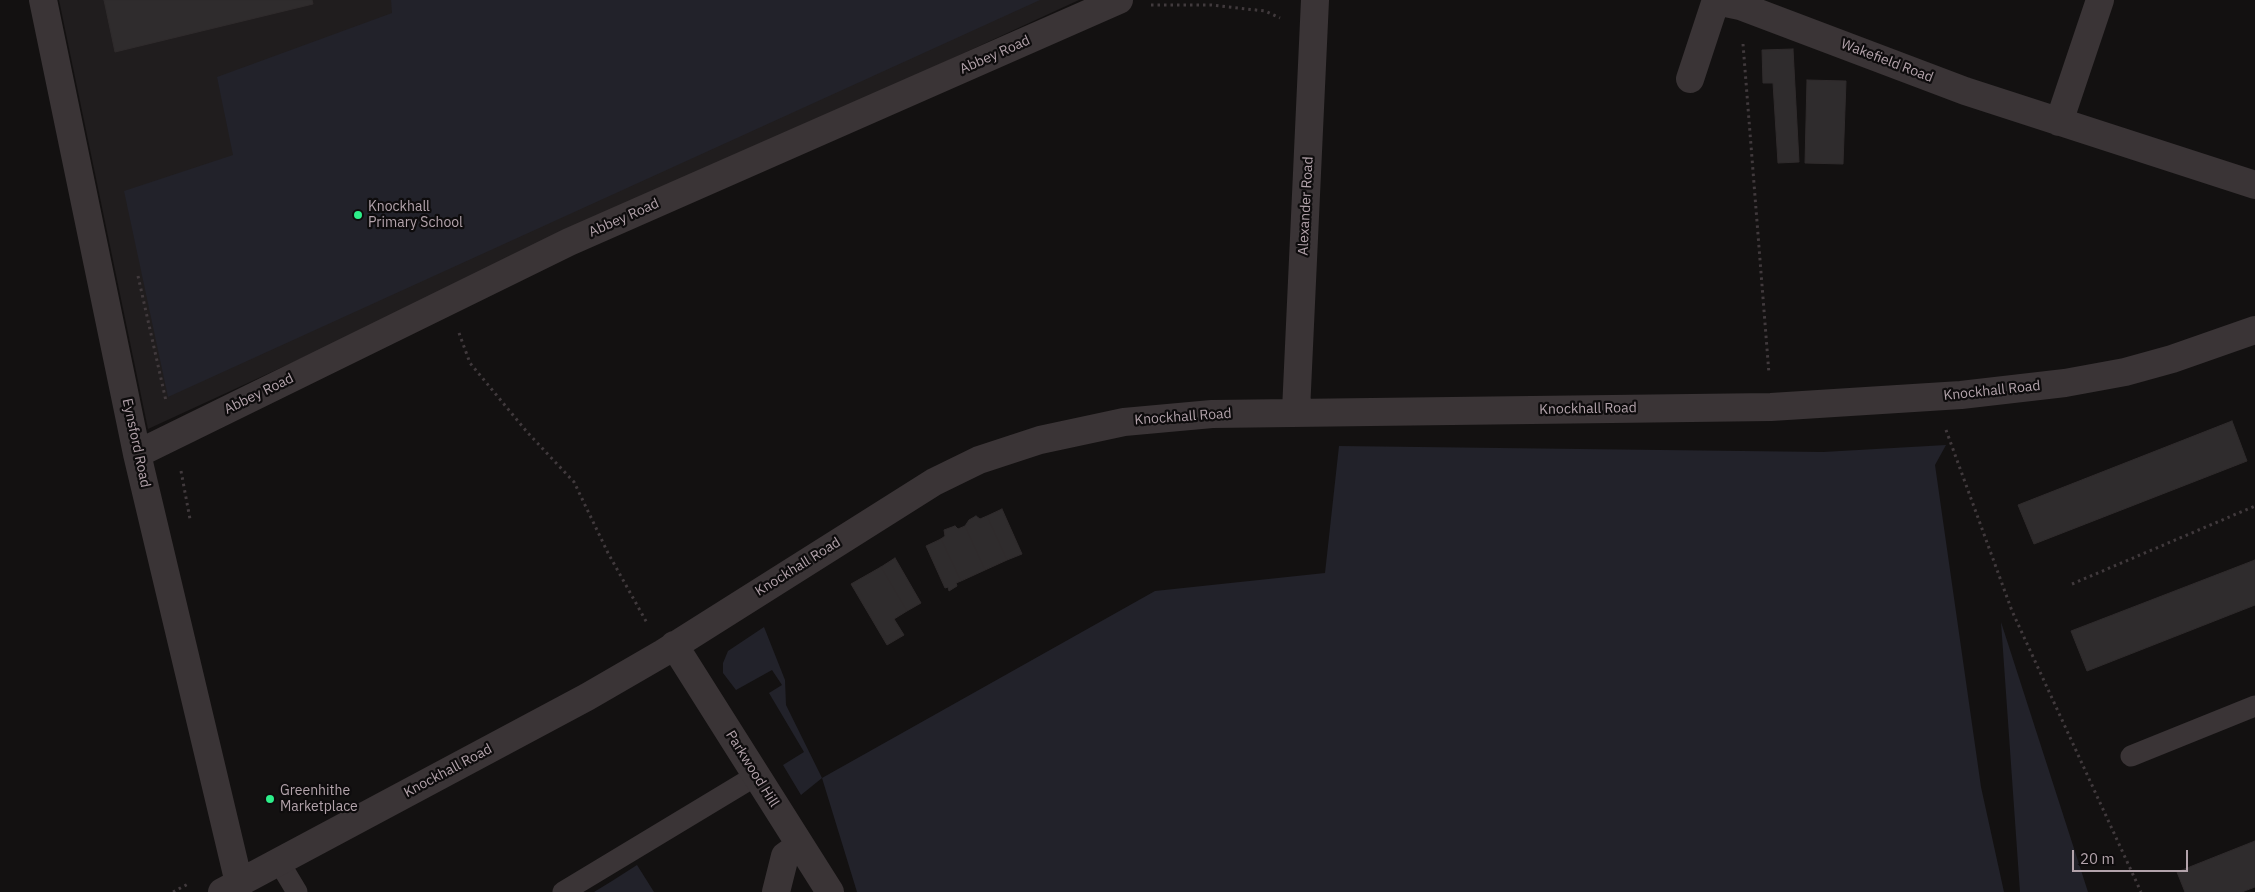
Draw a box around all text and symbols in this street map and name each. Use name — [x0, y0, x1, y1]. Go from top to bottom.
street label: Abbey Road — [957, 32, 1033, 78]
street label: Wakefield Road — [1838, 36, 1936, 86]
street label: Alexander Road — [1295, 156, 1317, 256]
street label: Abbey Road — [586, 195, 662, 241]
place label: Knockhall Primary School — [368, 199, 463, 232]
marker: Knockhall Primary School — [352, 209, 364, 221]
street label: Abbey Road — [221, 370, 297, 418]
street label: Knockhall Road — [1943, 378, 2041, 404]
street label: Eynsford Road — [118, 397, 154, 489]
street label: Knockhall Road — [1539, 400, 1637, 418]
street label: Knockhall Road — [1134, 405, 1232, 429]
street label: Knockhall Road — [752, 534, 844, 600]
street label: Parkwood Hill — [722, 728, 782, 810]
street label: Knockhall Road — [401, 741, 495, 801]
place label: Greenhithe Marketplace — [280, 783, 358, 816]
marker: Greenhithe Marketplace — [264, 793, 276, 805]
scale bar — [2075, 840, 2191, 872]
text: 20 m — [2080, 849, 2115, 868]

